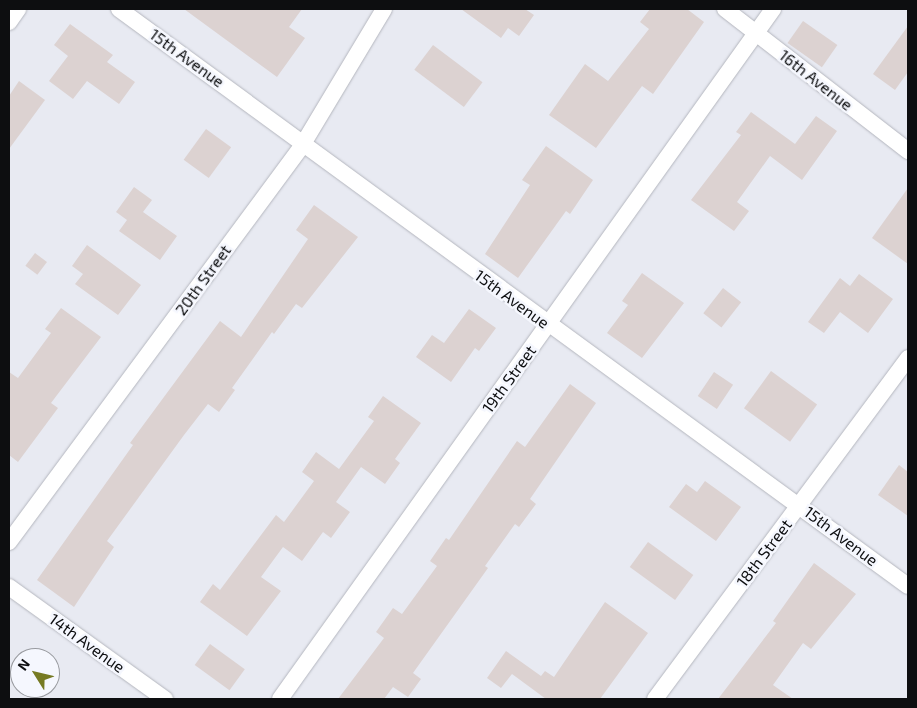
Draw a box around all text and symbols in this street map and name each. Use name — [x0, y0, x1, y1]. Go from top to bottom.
street label: 15th Avenue — [146, 25, 228, 91]
street label: 16th Avenue — [775, 45, 857, 115]
street label: 20th Street — [171, 241, 235, 319]
street label: 15th Avenue — [471, 266, 553, 332]
street label: 19th Street — [478, 341, 540, 417]
street label: 15th Avenue — [800, 502, 882, 570]
street label: 18th Street — [732, 515, 796, 591]
street label: 14th Avenue — [45, 609, 129, 677]
north arrow — [10, 648, 60, 698]
text: N — [13, 655, 33, 674]

